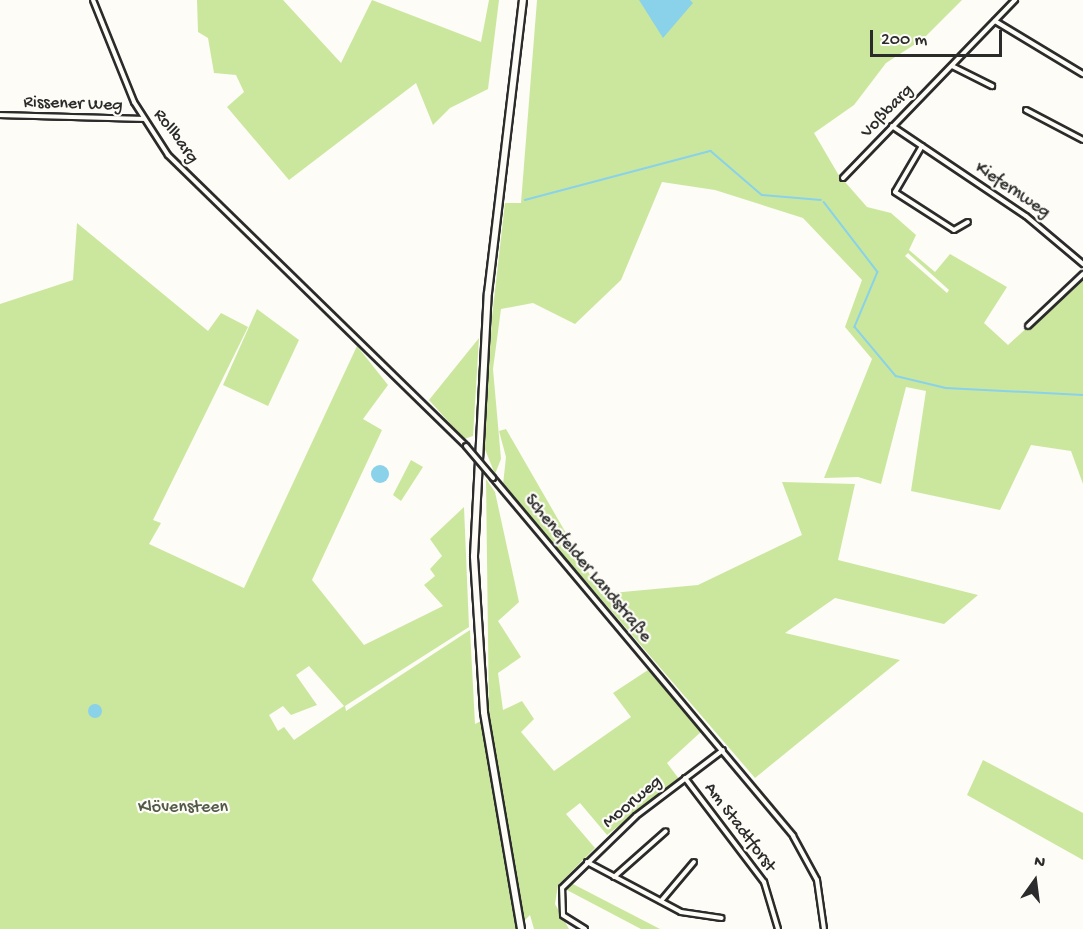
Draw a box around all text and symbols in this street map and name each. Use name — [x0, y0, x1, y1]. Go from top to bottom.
scale bar — [873, 18, 1005, 56]
text: 200 m — [881, 30, 927, 51]
street label: Voßbarg — [857, 81, 919, 143]
street label: Rissener Weg — [23, 92, 123, 118]
street label: Rollbarg — [147, 105, 203, 169]
street label: Kiefernweg — [970, 158, 1054, 224]
street label: Schenefelder Landstraße — [519, 491, 655, 647]
street label: Moorweg — [599, 772, 667, 834]
street label: Am Stadtforst — [698, 779, 780, 877]
park label: Klövensteen — [138, 797, 228, 819]
north arrow — [1005, 851, 1065, 911]
text: N — [1032, 853, 1047, 874]

